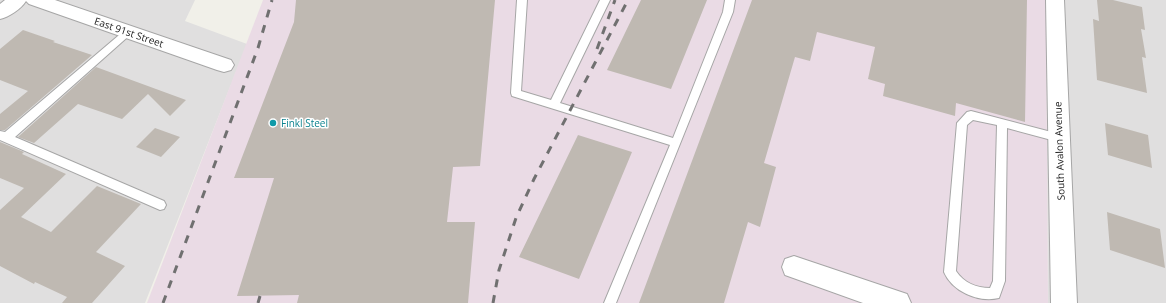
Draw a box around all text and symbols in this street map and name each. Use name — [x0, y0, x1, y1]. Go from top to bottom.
street label: East 91st Street — [93, 14, 166, 51]
street label: South Avalon Avenue — [1050, 101, 1068, 201]
place label: Finkl Steel — [281, 116, 328, 130]
marker: Finkl Steel — [268, 118, 278, 128]

